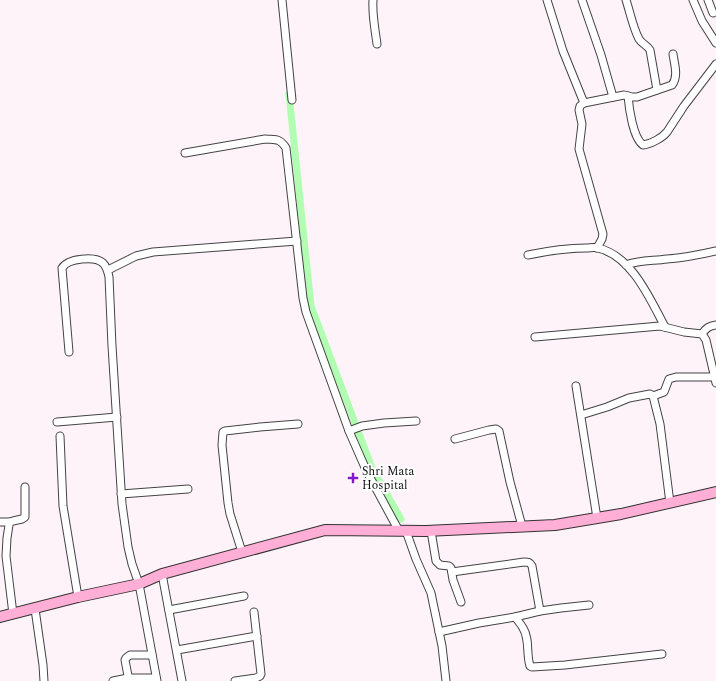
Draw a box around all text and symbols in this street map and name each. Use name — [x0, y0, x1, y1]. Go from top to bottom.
place label: Shri Mata Hospital — [362, 462, 415, 495]
marker: Shri Mata Hospital — [347, 472, 359, 484]

